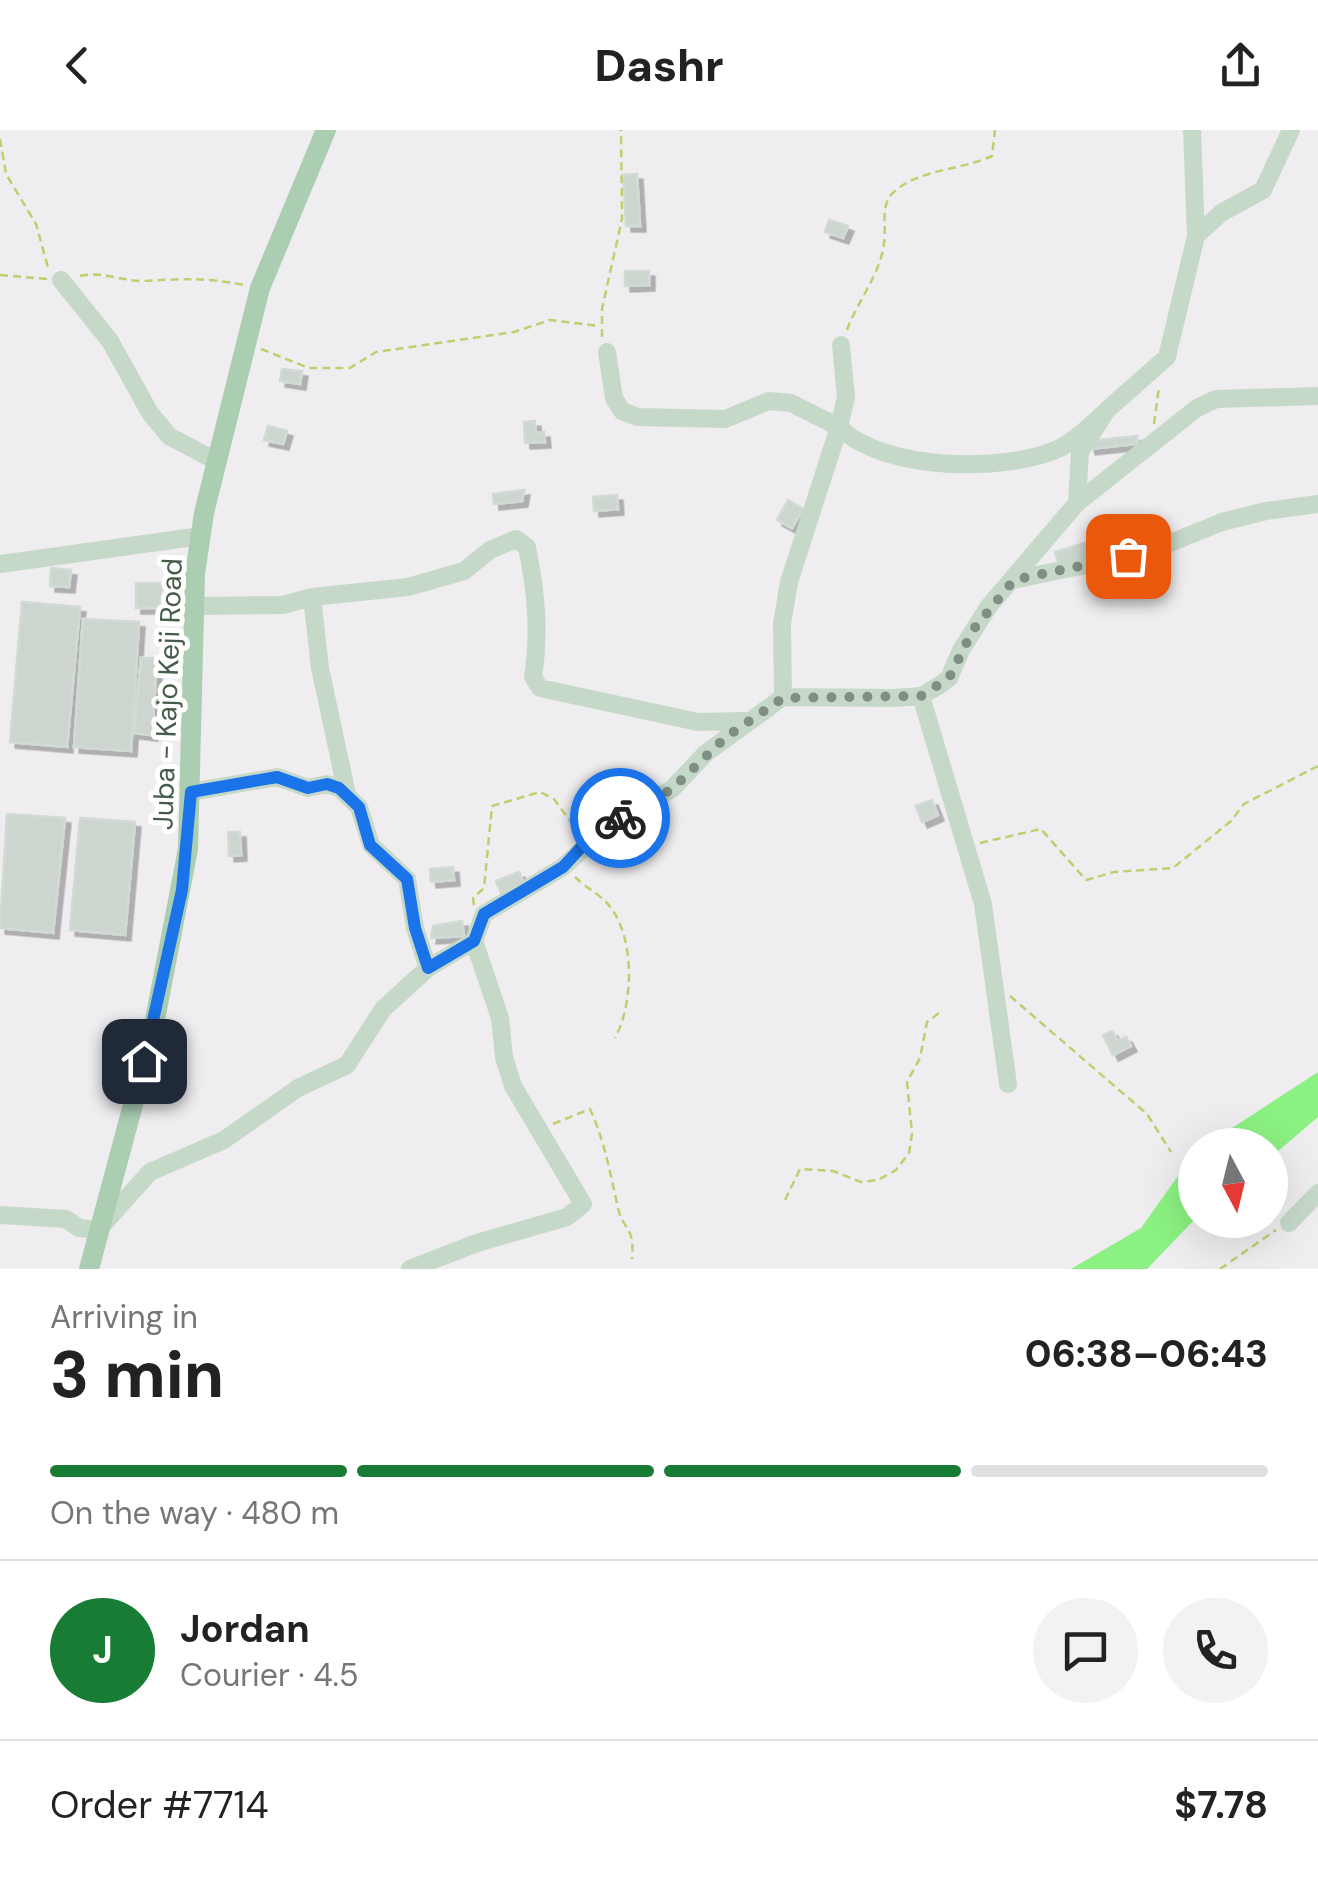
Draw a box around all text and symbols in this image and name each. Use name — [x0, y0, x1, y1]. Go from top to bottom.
text: Dashr — [594, 36, 724, 95]
icon: back — [50, 38, 105, 93]
icon: share — [1213, 38, 1268, 93]
pin — [1086, 514, 1171, 599]
icon: bag — [1101, 529, 1156, 584]
street label: Juba - Kajo Keji Road — [144, 557, 191, 831]
courier — [570, 768, 670, 868]
icon: bike — [593, 791, 648, 846]
pin — [102, 1019, 187, 1104]
icon: home — [117, 1034, 172, 1089]
north arrow — [1178, 1128, 1288, 1238]
map controls — [1178, 1128, 1288, 1238]
text: Arriving in — [50, 1296, 198, 1338]
text: 06:38–06:43 — [1025, 1329, 1268, 1379]
text: 3 min — [50, 1333, 224, 1417]
text: On the way · 480 m — [50, 1492, 339, 1534]
button: chat — [1033, 1598, 1138, 1703]
button: phone — [1163, 1598, 1268, 1703]
text: Jordan — [180, 1604, 310, 1654]
text: J — [92, 1625, 113, 1675]
text: Courier · 4.5 — [180, 1654, 358, 1696]
text: Order #7714 — [50, 1780, 269, 1830]
text: $7.78 — [1174, 1780, 1268, 1830]

